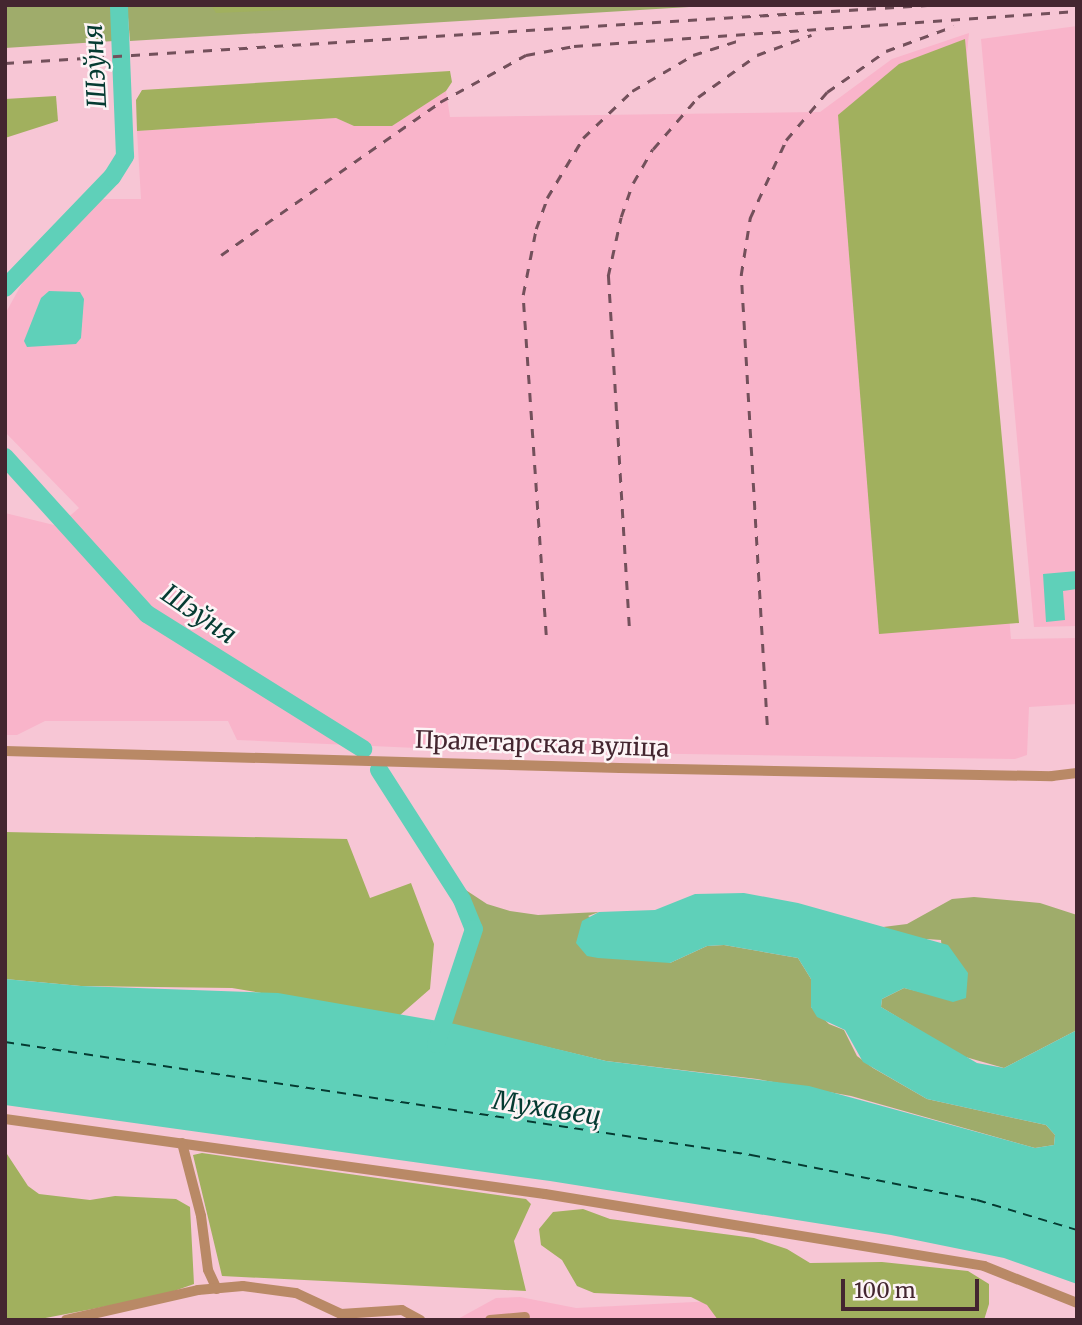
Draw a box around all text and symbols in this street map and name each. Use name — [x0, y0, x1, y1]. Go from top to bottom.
water label: Шэўня — [77, 23, 113, 109]
water label: Шэўня — [156, 578, 242, 650]
street label: Пралетарская вуліца — [414, 725, 670, 763]
water label: Мухавец — [491, 1084, 603, 1132]
scale bar — [844, 1266, 982, 1310]
text: 100 m — [854, 1277, 916, 1304]

